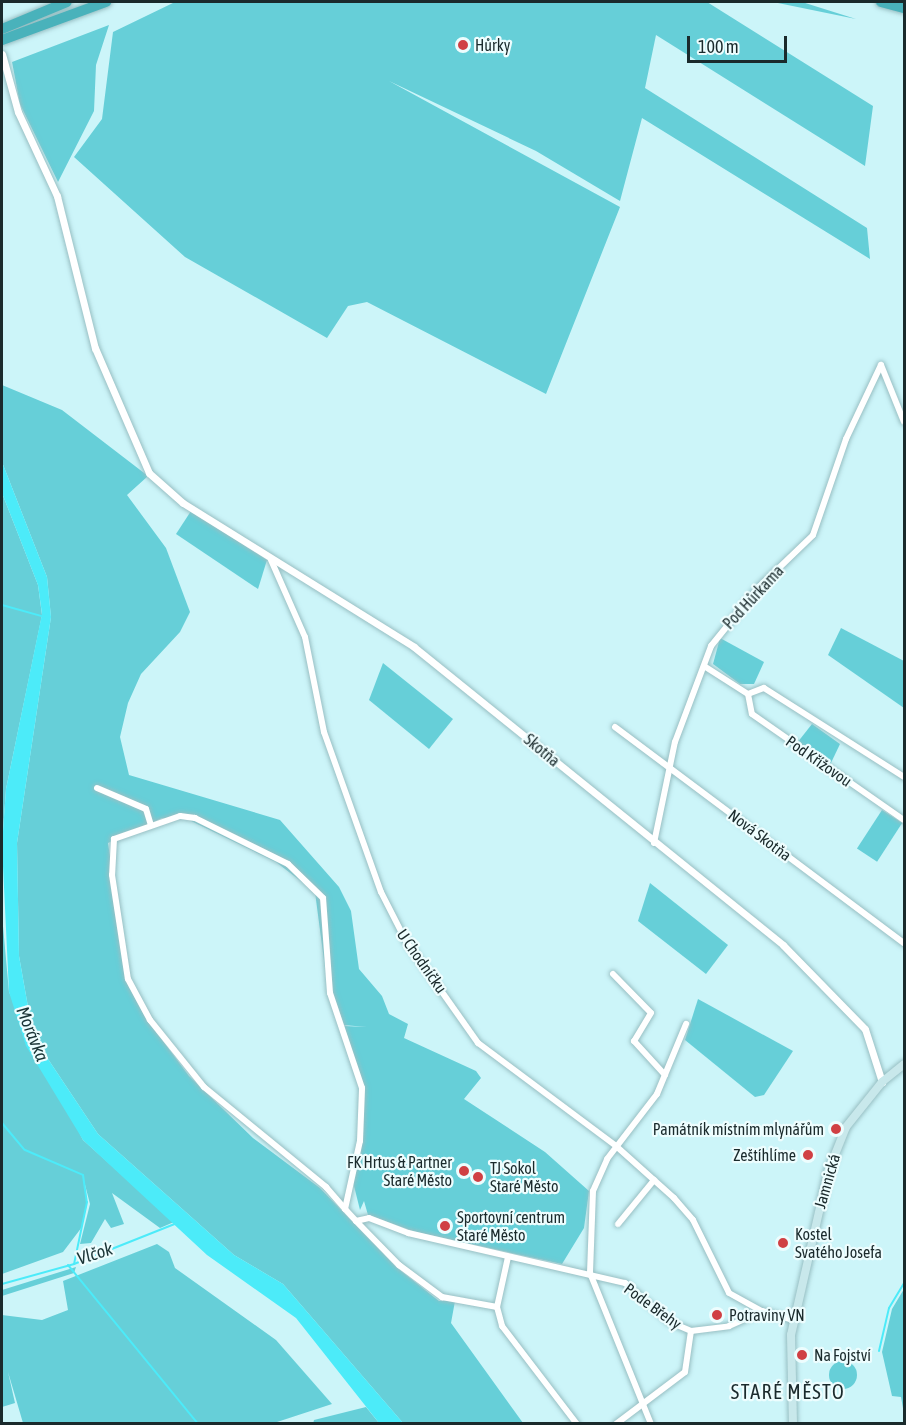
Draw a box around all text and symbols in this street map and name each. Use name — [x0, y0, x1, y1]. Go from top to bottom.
scale bar — [690, 24, 790, 62]
place label: Hůrky — [475, 35, 510, 55]
text: 100 m — [698, 36, 739, 57]
marker: Hůrky — [456, 38, 470, 52]
street label: Pod Hůrkama — [719, 561, 787, 633]
street label: Skotňa — [520, 730, 564, 770]
street label: Pod Křížovou — [782, 731, 856, 791]
street label: Nová Skotňa — [725, 805, 795, 865]
street label: U Chodníčku — [393, 925, 451, 997]
water label: Morávka — [11, 1004, 53, 1064]
place label: Památník místním mlynářům — [653, 1119, 824, 1139]
marker: Památník místním mlynářům — [829, 1122, 843, 1136]
place label: Zeštíhlíme — [733, 1145, 796, 1165]
marker: Zeštíhlíme — [801, 1148, 815, 1162]
street label: Jamnická — [810, 1151, 844, 1211]
place label: FK Hrtus & Partner Staré Město — [347, 1152, 452, 1190]
place label: TJ Sokol Staré Město — [490, 1158, 559, 1196]
marker: FK Hrtus & Partner Staré Město — [457, 1164, 471, 1178]
marker: TJ Sokol Staré Město — [471, 1170, 485, 1184]
place label: Sportovní centrum Staré Město — [457, 1207, 565, 1245]
marker: Sportovní centrum Staré Město — [438, 1219, 452, 1233]
place label: Kostel Svatého Josefa — [795, 1224, 882, 1262]
marker: Kostel Svatého Josefa — [776, 1236, 790, 1250]
water label: Vlčok — [74, 1238, 116, 1270]
street label: Pode Břehy — [621, 1279, 685, 1333]
place label: Potraviny VN — [729, 1305, 805, 1325]
marker: Potraviny VN — [710, 1308, 724, 1322]
place label: Na Fojství — [814, 1345, 871, 1365]
marker: Na Fojství — [795, 1348, 809, 1362]
district label: STARÉ MĚSTO — [731, 1379, 845, 1403]

